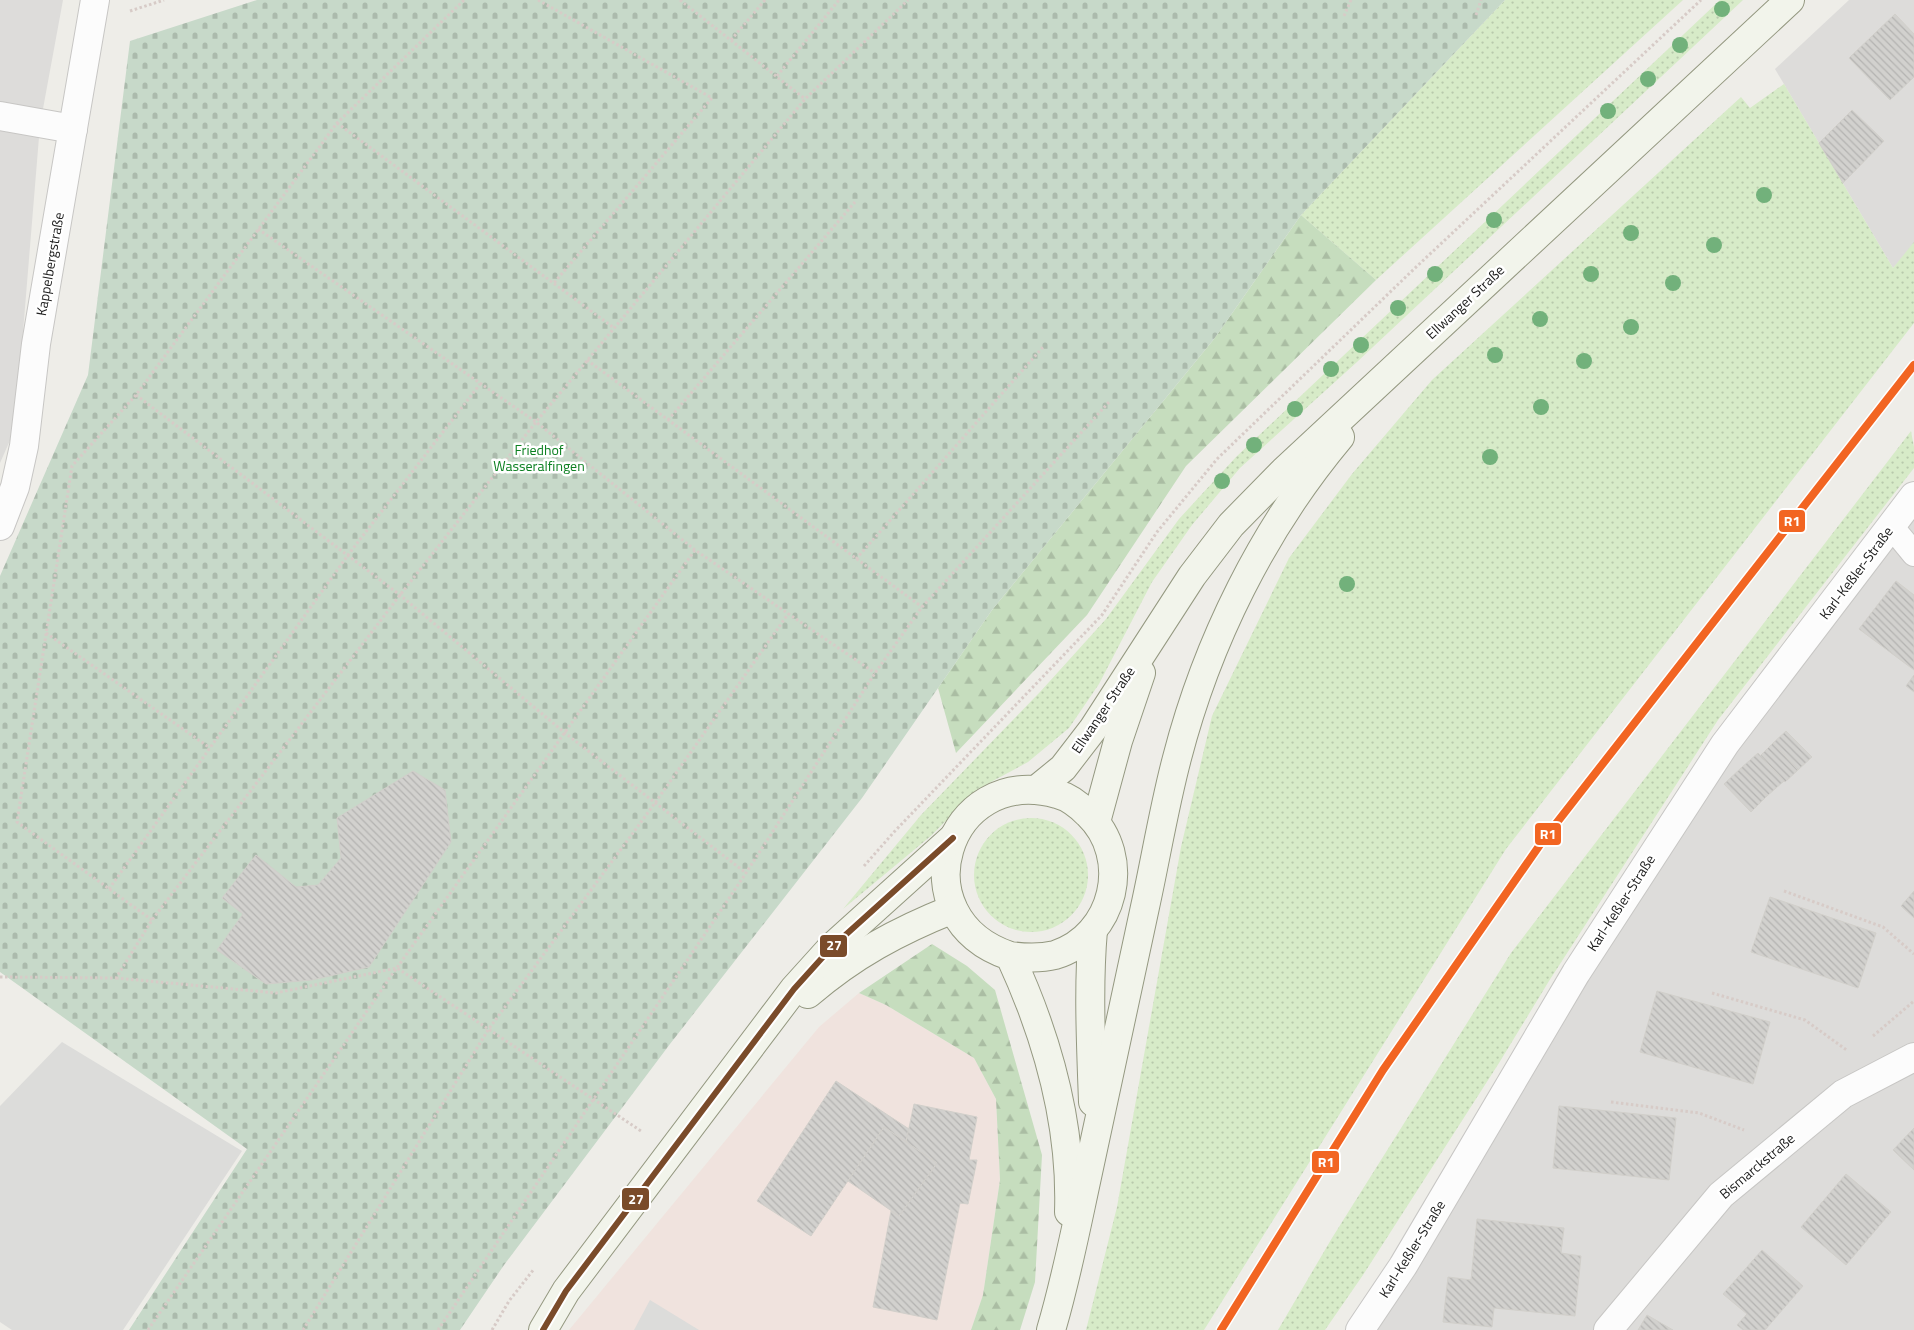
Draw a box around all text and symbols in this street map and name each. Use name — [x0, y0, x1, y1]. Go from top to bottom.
street label: Kappelbergstraße — [30, 210, 69, 317]
street label: Ellwanger Straße — [1421, 260, 1509, 344]
park label: Friedhof Wasseralfingen — [493, 439, 585, 476]
line badge: R1 — [1778, 509, 1806, 533]
text: R1 — [1784, 510, 1800, 531]
street label: Karl-Keßler-Straße — [1814, 522, 1898, 624]
street label: Ellwanger Straße — [1066, 662, 1139, 757]
line badge: R1 — [1534, 822, 1562, 846]
text: R1 — [1540, 823, 1556, 844]
street label: Karl-Keßler-Straße — [1581, 850, 1660, 955]
line badge: 27 — [819, 934, 848, 958]
text: 27 — [826, 934, 842, 955]
street label: Bismarckstraße — [1714, 1128, 1799, 1203]
line badge: R1 — [1311, 1150, 1340, 1174]
text: R1 — [1318, 1151, 1334, 1172]
line badge: 27 — [621, 1187, 650, 1211]
text: 27 — [628, 1188, 644, 1209]
street label: Karl-Keßler-Straße — [1373, 1196, 1450, 1302]

